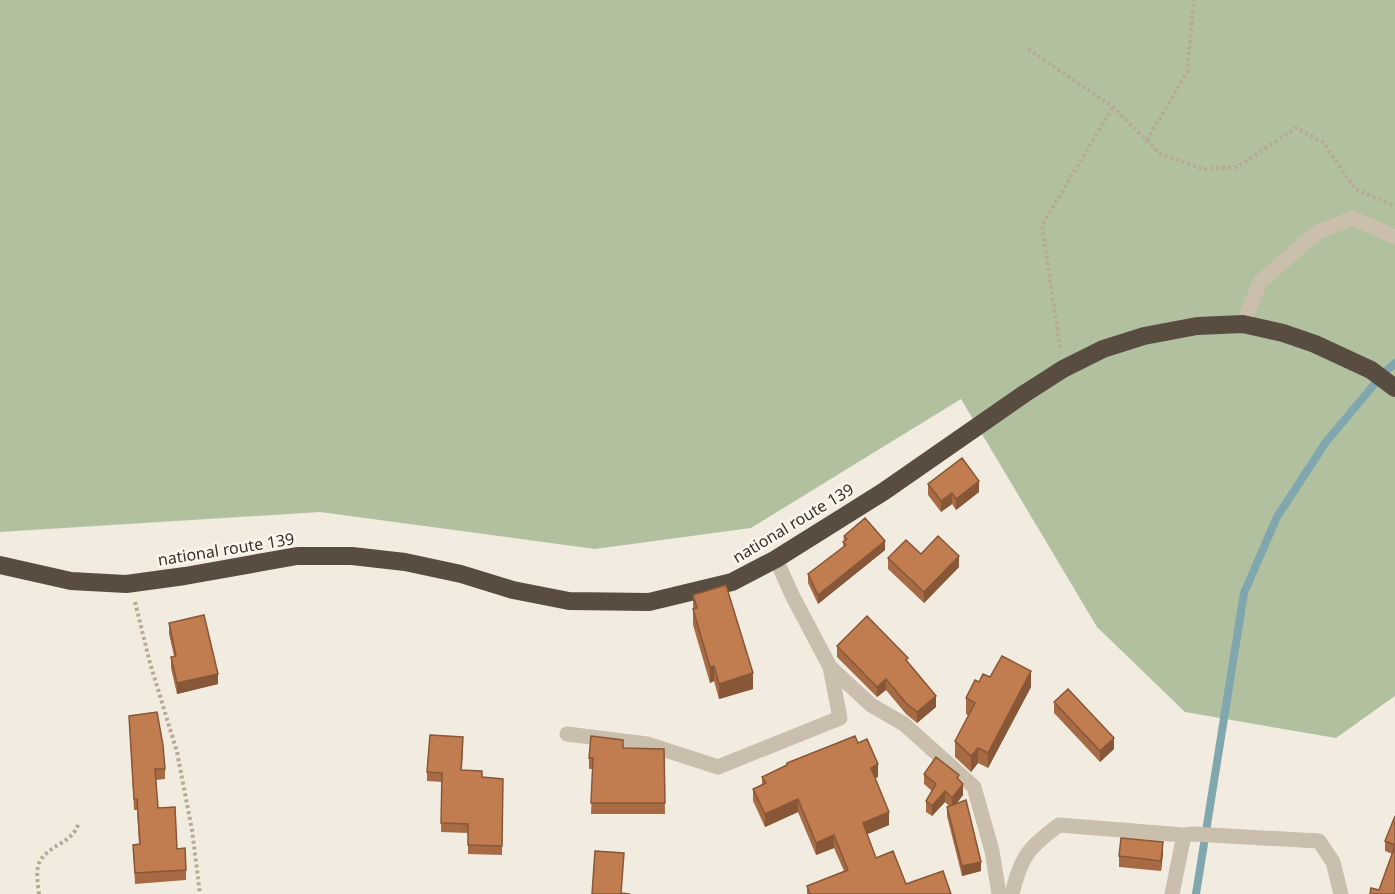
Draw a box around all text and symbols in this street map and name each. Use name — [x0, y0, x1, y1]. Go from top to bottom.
street label: national route 139 — [728, 478, 858, 568]
street label: national route 139 — [156, 527, 296, 571]

